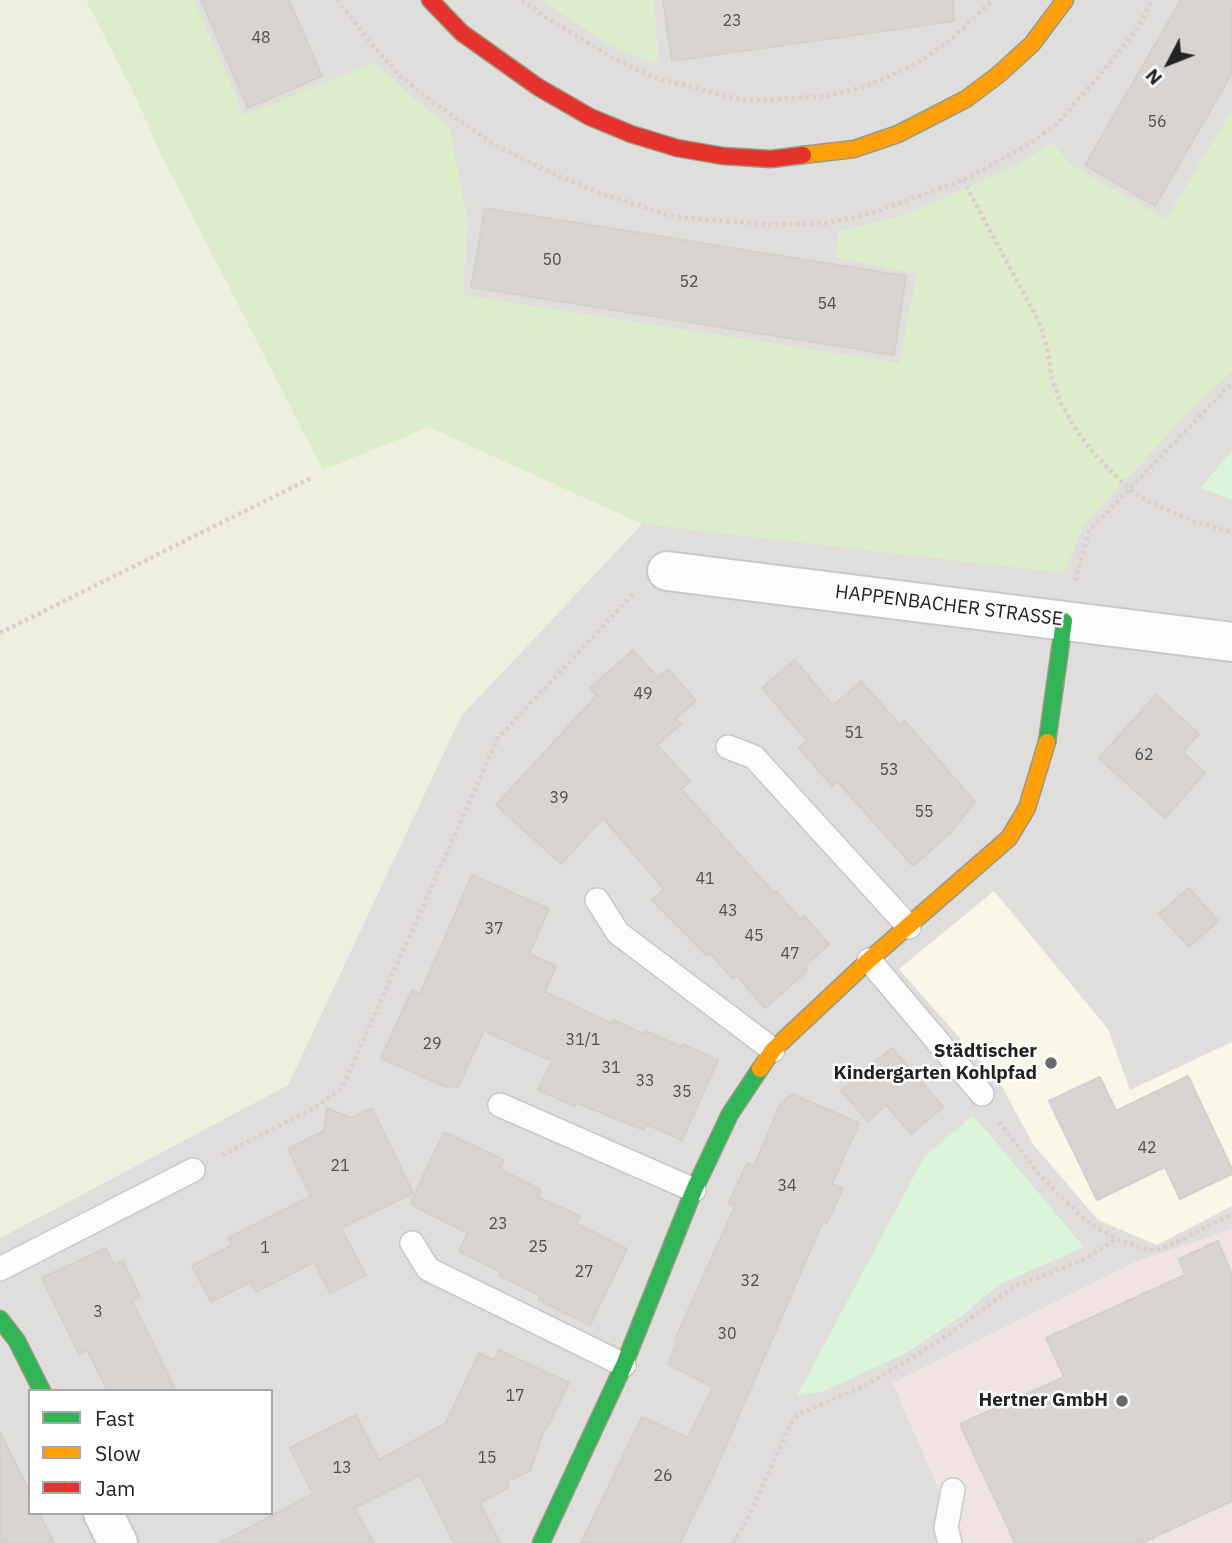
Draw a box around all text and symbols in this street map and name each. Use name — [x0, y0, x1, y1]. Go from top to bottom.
house number: 23 — [722, 11, 742, 31]
house number: 48 — [251, 28, 271, 48]
north arrow — [1134, 28, 1204, 98]
text: N — [1140, 64, 1167, 90]
house number: 56 — [1147, 112, 1167, 132]
house number: 50 — [542, 250, 562, 270]
house number: 52 — [679, 272, 699, 292]
house number: 54 — [817, 294, 837, 314]
street label: HAPPENBACHER STRASSE — [834, 581, 1064, 631]
house number: 49 — [633, 684, 653, 704]
house number: 51 — [844, 723, 864, 743]
house number: 62 — [1134, 745, 1154, 765]
house number: 53 — [879, 760, 899, 780]
house number: 39 — [549, 788, 569, 808]
house number: 55 — [914, 802, 934, 822]
house number: 41 — [695, 869, 715, 889]
house number: 43 — [718, 901, 738, 921]
house number: 37 — [484, 919, 504, 939]
house number: 45 — [744, 926, 764, 946]
house number: 47 — [780, 944, 800, 964]
house number: 31/1 — [566, 1030, 600, 1050]
house number: 29 — [422, 1034, 442, 1054]
place label: Städtischer Kindergarten Kohlpfad — [833, 1041, 1037, 1085]
marker: Städtischer Kindergarten Kohlpfad — [1043, 1055, 1059, 1071]
house number: 31 — [601, 1058, 621, 1078]
house number: 33 — [635, 1071, 655, 1091]
house number: 35 — [672, 1082, 692, 1102]
house number: 42 — [1137, 1138, 1157, 1158]
house number: 21 — [330, 1156, 350, 1176]
house number: 34 — [777, 1176, 797, 1196]
house number: 23 — [488, 1214, 508, 1234]
house number: 25 — [528, 1237, 548, 1257]
house number: 1 — [260, 1238, 270, 1258]
house number: 27 — [574, 1262, 594, 1282]
house number: 32 — [740, 1271, 760, 1291]
house number: 3 — [93, 1302, 103, 1322]
house number: 30 — [717, 1324, 737, 1344]
house number: 17 — [505, 1386, 525, 1406]
legend — [28, 1389, 273, 1515]
place label: Hertner GmbH — [978, 1390, 1108, 1412]
marker: Hertner GmbH — [1114, 1393, 1130, 1409]
text: Fast — [95, 1404, 135, 1432]
text: Slow — [95, 1439, 141, 1467]
house number: 15 — [477, 1448, 497, 1468]
house number: 13 — [332, 1458, 352, 1478]
house number: 26 — [653, 1466, 673, 1486]
text: Jam — [95, 1474, 135, 1502]

